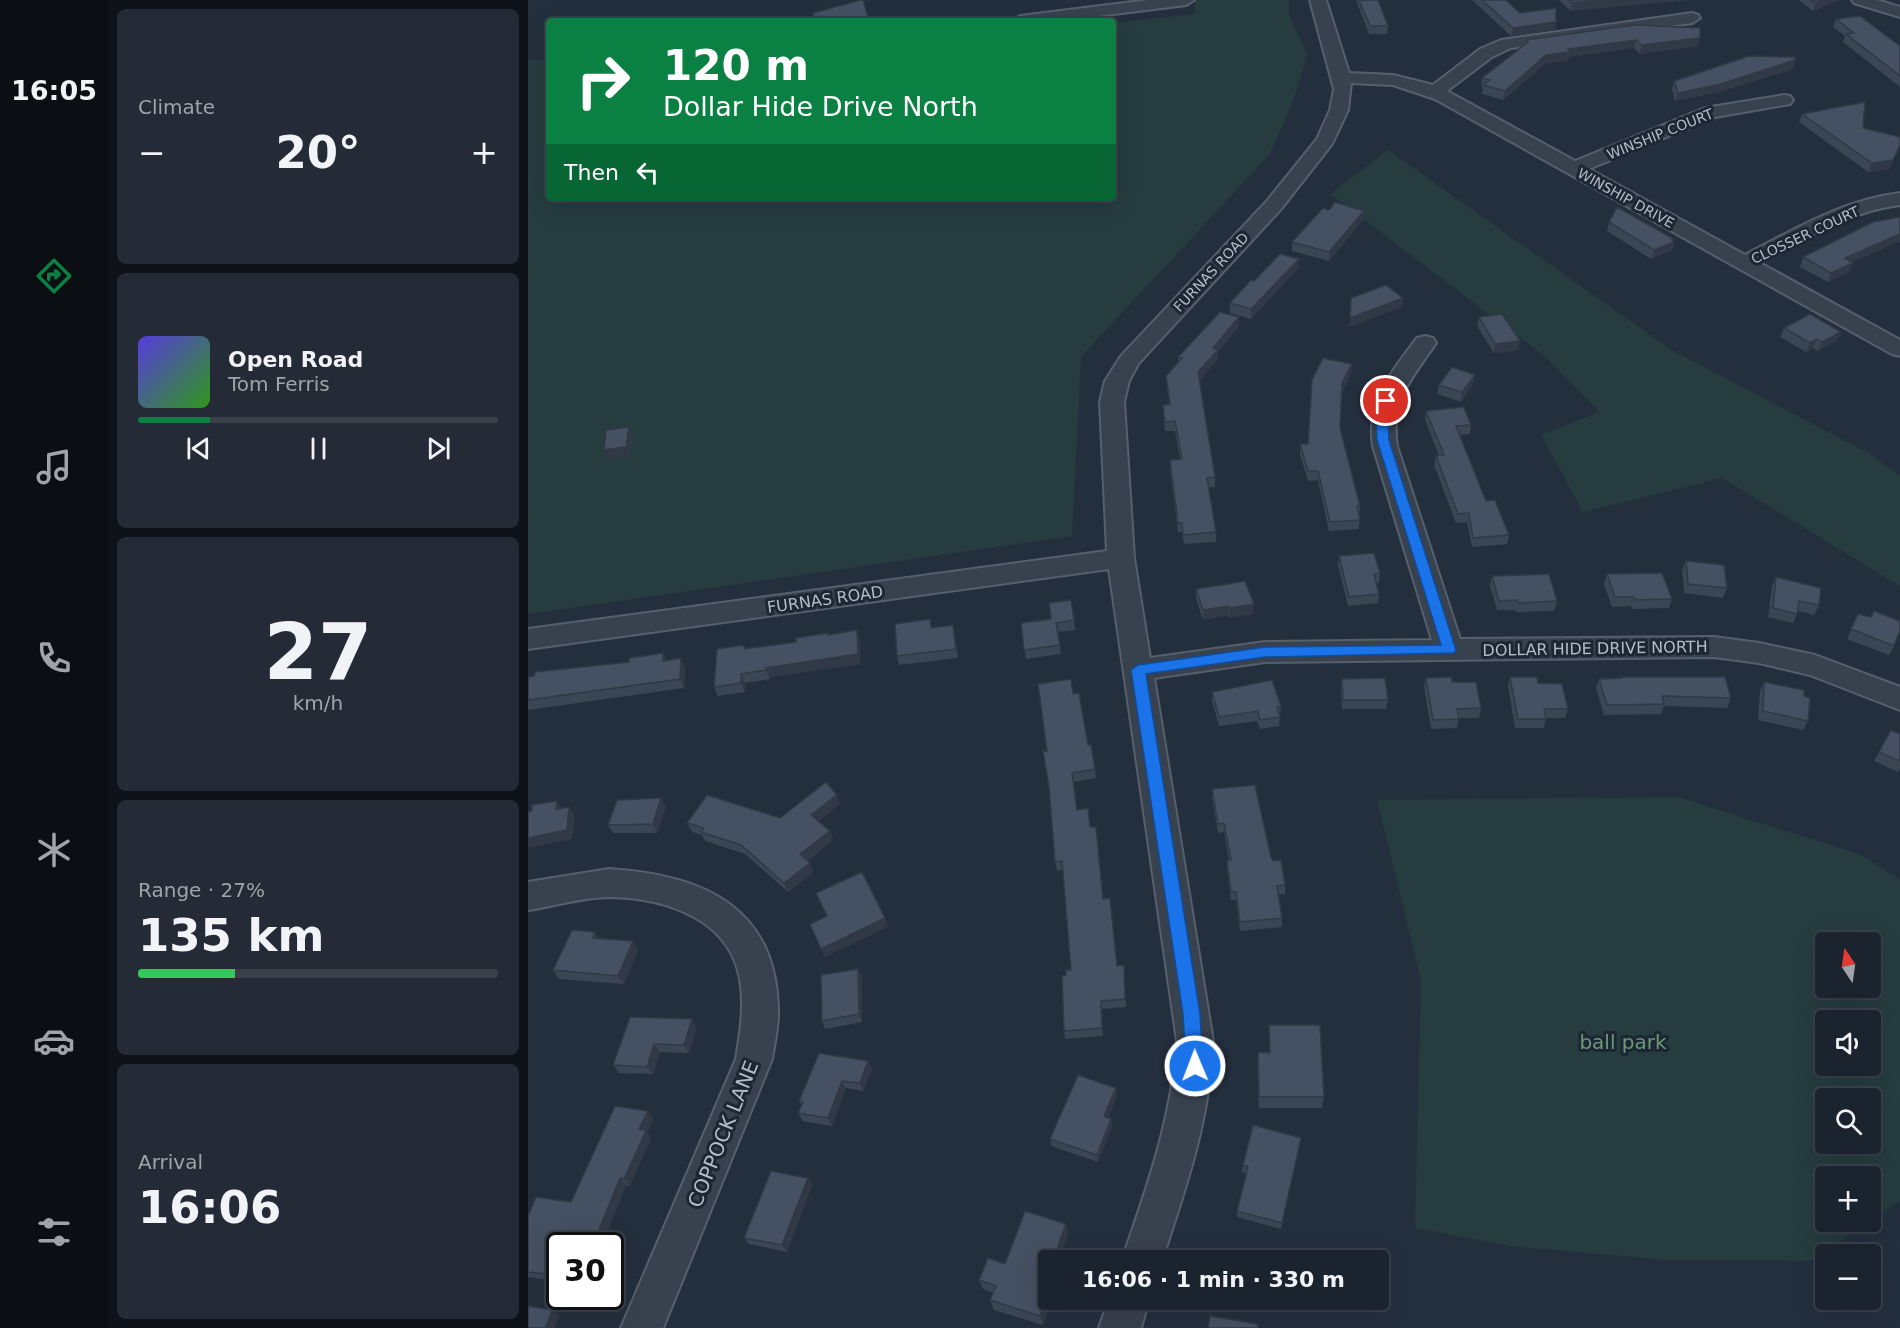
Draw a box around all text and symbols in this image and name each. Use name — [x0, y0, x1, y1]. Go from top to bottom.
text: 120 m — [663, 41, 809, 90]
icon: right — [564, 42, 642, 120]
text: 16:05 — [11, 75, 97, 106]
text: Dollar Hide Drive North — [663, 91, 978, 122]
text: Climate — [138, 95, 215, 119]
street label: WINSHIP COURT — [1605, 105, 1716, 163]
text: 20° — [275, 126, 361, 179]
text: − — [138, 133, 166, 172]
text: + — [470, 133, 498, 172]
icon: left — [631, 156, 664, 189]
text: Then — [564, 160, 619, 185]
street label: WINSHIP DRIVE — [1575, 165, 1677, 231]
street label: CLOSSER COURT — [1749, 203, 1862, 267]
street label: FURNAS ROAD — [1170, 229, 1252, 315]
icon: directions — [33, 255, 75, 297]
text: Open Road — [228, 347, 363, 372]
text: Tom Ferris — [228, 372, 330, 396]
pin — [1360, 375, 1411, 426]
icon: arrive — [1369, 384, 1402, 417]
icon: previous — [182, 432, 215, 465]
icon: pause — [302, 432, 335, 465]
icon: next — [422, 432, 455, 465]
icon: music — [33, 446, 75, 488]
street label: FURNAS ROAD — [766, 582, 884, 617]
text: 27 — [264, 607, 372, 697]
icon: phone — [33, 637, 75, 679]
street label: DOLLAR HIDE DRIVE NORTH — [1482, 637, 1708, 660]
text: km/h — [293, 691, 343, 715]
icon: climate — [33, 829, 75, 871]
text: Range · 27% — [138, 878, 265, 902]
text: 135 km — [138, 909, 324, 962]
north arrow — [1815, 932, 1881, 998]
map controls — [1815, 932, 1881, 1310]
button: sound — [1815, 1010, 1881, 1076]
icon: car — [33, 1020, 75, 1062]
park label: ball park — [1579, 1030, 1667, 1054]
position arrow — [1163, 1034, 1227, 1098]
street label: COPPOCK LANE — [683, 1057, 763, 1211]
button: search — [1815, 1088, 1881, 1154]
text: Arrival — [138, 1150, 203, 1174]
button: + — [1815, 1166, 1881, 1232]
text: 16:06 — [138, 1181, 281, 1234]
icon: filters — [33, 1211, 75, 1253]
speed limit sign: 30 — [546, 1232, 624, 1310]
button: − — [1815, 1244, 1881, 1310]
text: 16:06 · 1 min · 330 m — [1082, 1267, 1345, 1292]

